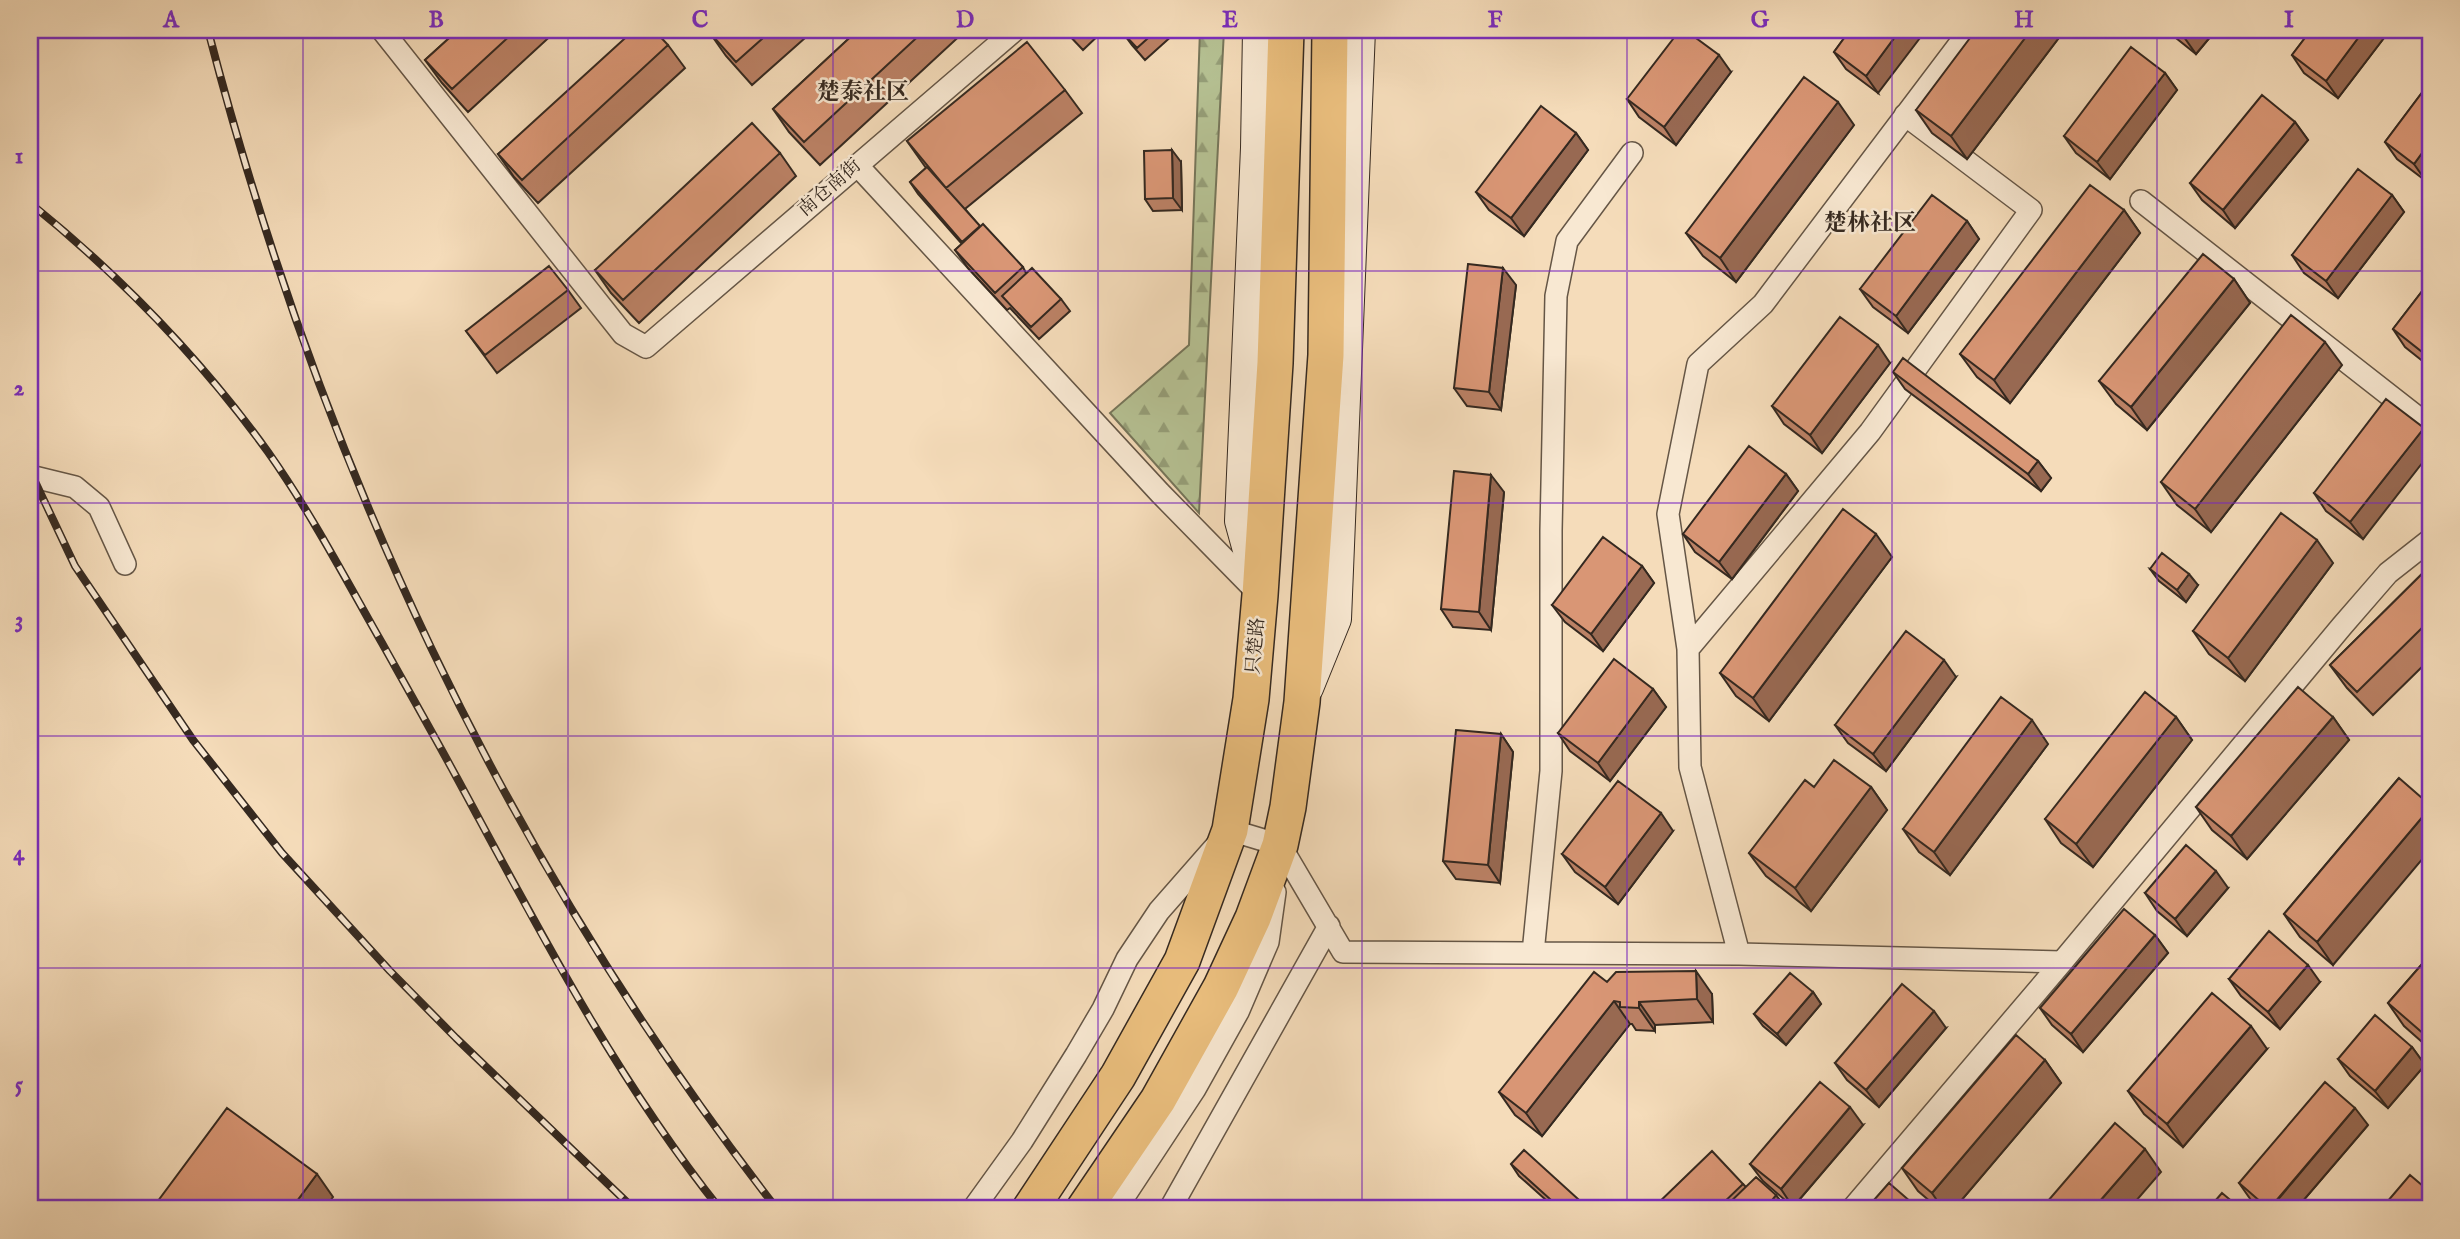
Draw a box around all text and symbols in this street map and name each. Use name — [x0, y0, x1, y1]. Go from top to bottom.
text: A — [162, 6, 180, 35]
text: B — [428, 6, 444, 35]
text: C — [692, 6, 709, 35]
text: D — [956, 6, 974, 35]
text: E — [1222, 6, 1238, 35]
text: F — [1488, 6, 1503, 35]
text: G — [1751, 6, 1770, 35]
text: H — [2014, 6, 2034, 35]
text: I — [2284, 6, 2294, 35]
district label: 楚泰社区 — [817, 78, 909, 107]
text: 1 — [15, 142, 23, 171]
street label: 南仓南街 — [793, 154, 867, 222]
district label: 楚林社区 — [1824, 209, 1916, 238]
text: 2 — [14, 374, 25, 403]
text: 3 — [15, 606, 23, 635]
street label: 只楚路 — [1242, 617, 1270, 675]
text: 4 — [13, 839, 25, 868]
text: 5 — [15, 1071, 24, 1100]

